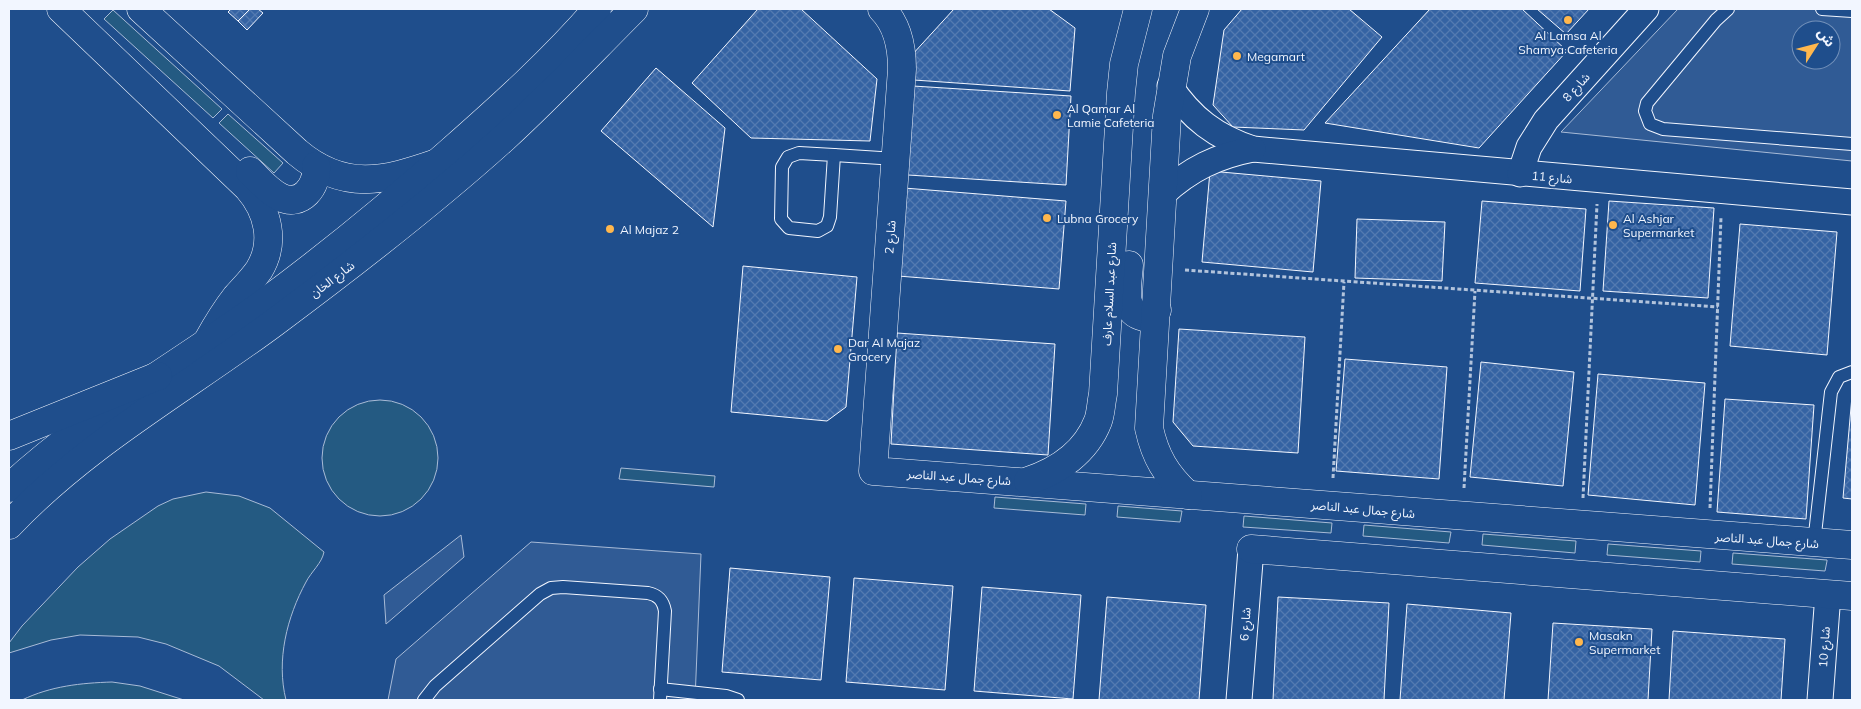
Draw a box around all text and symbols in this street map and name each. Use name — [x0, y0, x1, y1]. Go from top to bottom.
marker: Al Lamsa Al Shamya Cafeteria — [1562, 14, 1574, 26]
north arrow — [1791, 20, 1841, 70]
text: ش — [1814, 24, 1839, 50]
place label: Al Lamsa Al Shamya Cafeteria — [1518, 28, 1618, 57]
place label: Megamart — [1247, 49, 1305, 64]
marker: Megamart — [1231, 50, 1243, 62]
street label: شارع 8 — [1559, 69, 1594, 106]
place label: Al Qamar Al Lamie Cafeteria — [1067, 101, 1155, 130]
marker: Al Qamar Al Lamie Cafeteria — [1051, 109, 1063, 121]
street label: شارع 11 — [1531, 168, 1573, 188]
place label: Lubna Grocery — [1057, 211, 1139, 226]
place label: Al Ashjar Supermarket — [1623, 211, 1694, 240]
marker: Lubna Grocery — [1041, 212, 1053, 224]
marker: Al Ashjar Supermarket — [1607, 219, 1619, 231]
street label: شارع 2 — [881, 220, 901, 254]
place label: Al Majaz 2 — [620, 222, 679, 237]
marker: Al Majaz 2 — [604, 223, 616, 235]
street label: شارع عبد السلام عارف — [1099, 242, 1121, 346]
street label: شارع الخان — [307, 257, 358, 302]
place label: Dar Al Majaz Grocery — [848, 335, 920, 364]
marker: Dar Al Majaz Grocery — [832, 343, 844, 355]
street label: شارع جمال عبد الناصر — [905, 466, 1012, 490]
street label: شارع جمال عبد الناصر — [1309, 497, 1416, 523]
street label: شارع جمال عبد الناصر — [1713, 529, 1820, 553]
street label: شارع 6 — [1236, 607, 1256, 641]
street label: شارع 10 — [1815, 626, 1835, 668]
place label: Masakn Supermarket — [1589, 628, 1660, 657]
marker: Masakn Supermarket — [1573, 636, 1585, 648]

